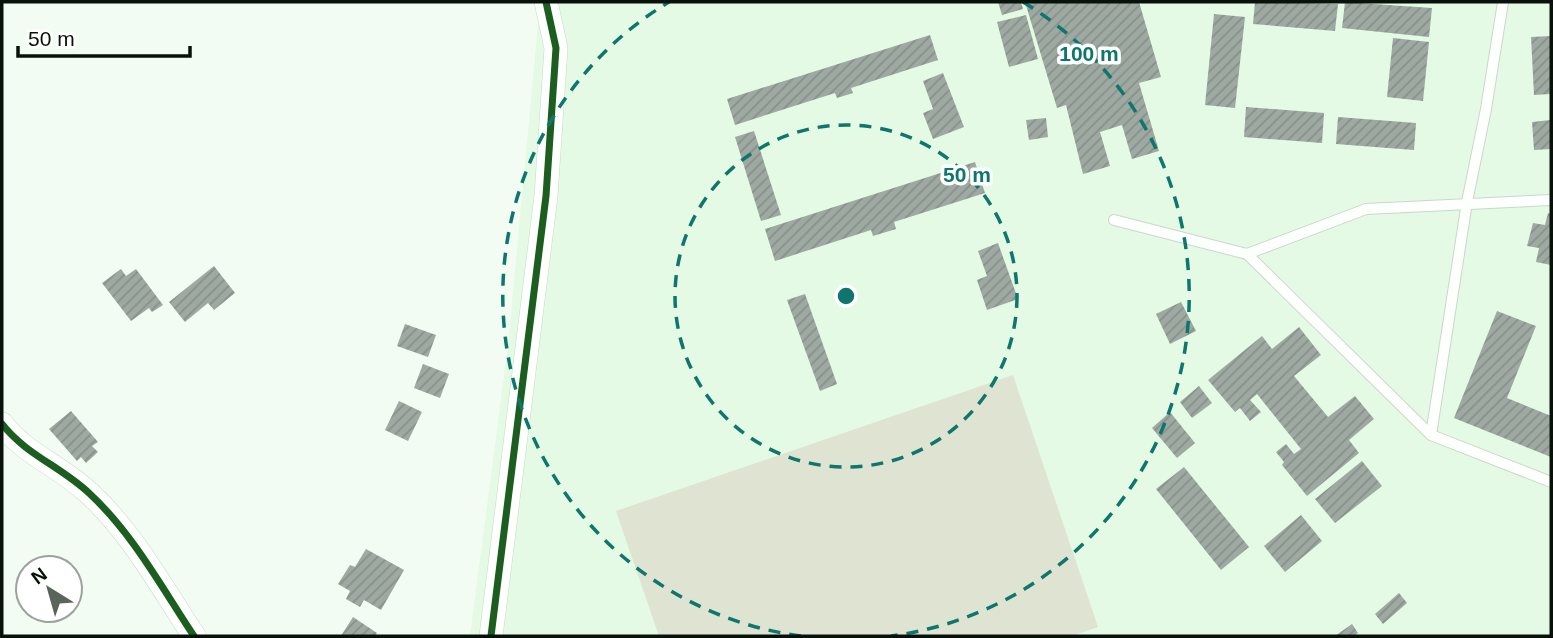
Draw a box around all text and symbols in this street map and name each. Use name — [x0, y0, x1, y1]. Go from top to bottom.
scale bar — [18, 14, 189, 58]
text: 50 m — [28, 27, 75, 50]
text: 100 m — [1059, 42, 1119, 65]
text: 50 m — [943, 163, 991, 186]
centre of rings — [834, 284, 858, 308]
north arrow — [14, 554, 84, 624]
text: N — [27, 563, 51, 588]

